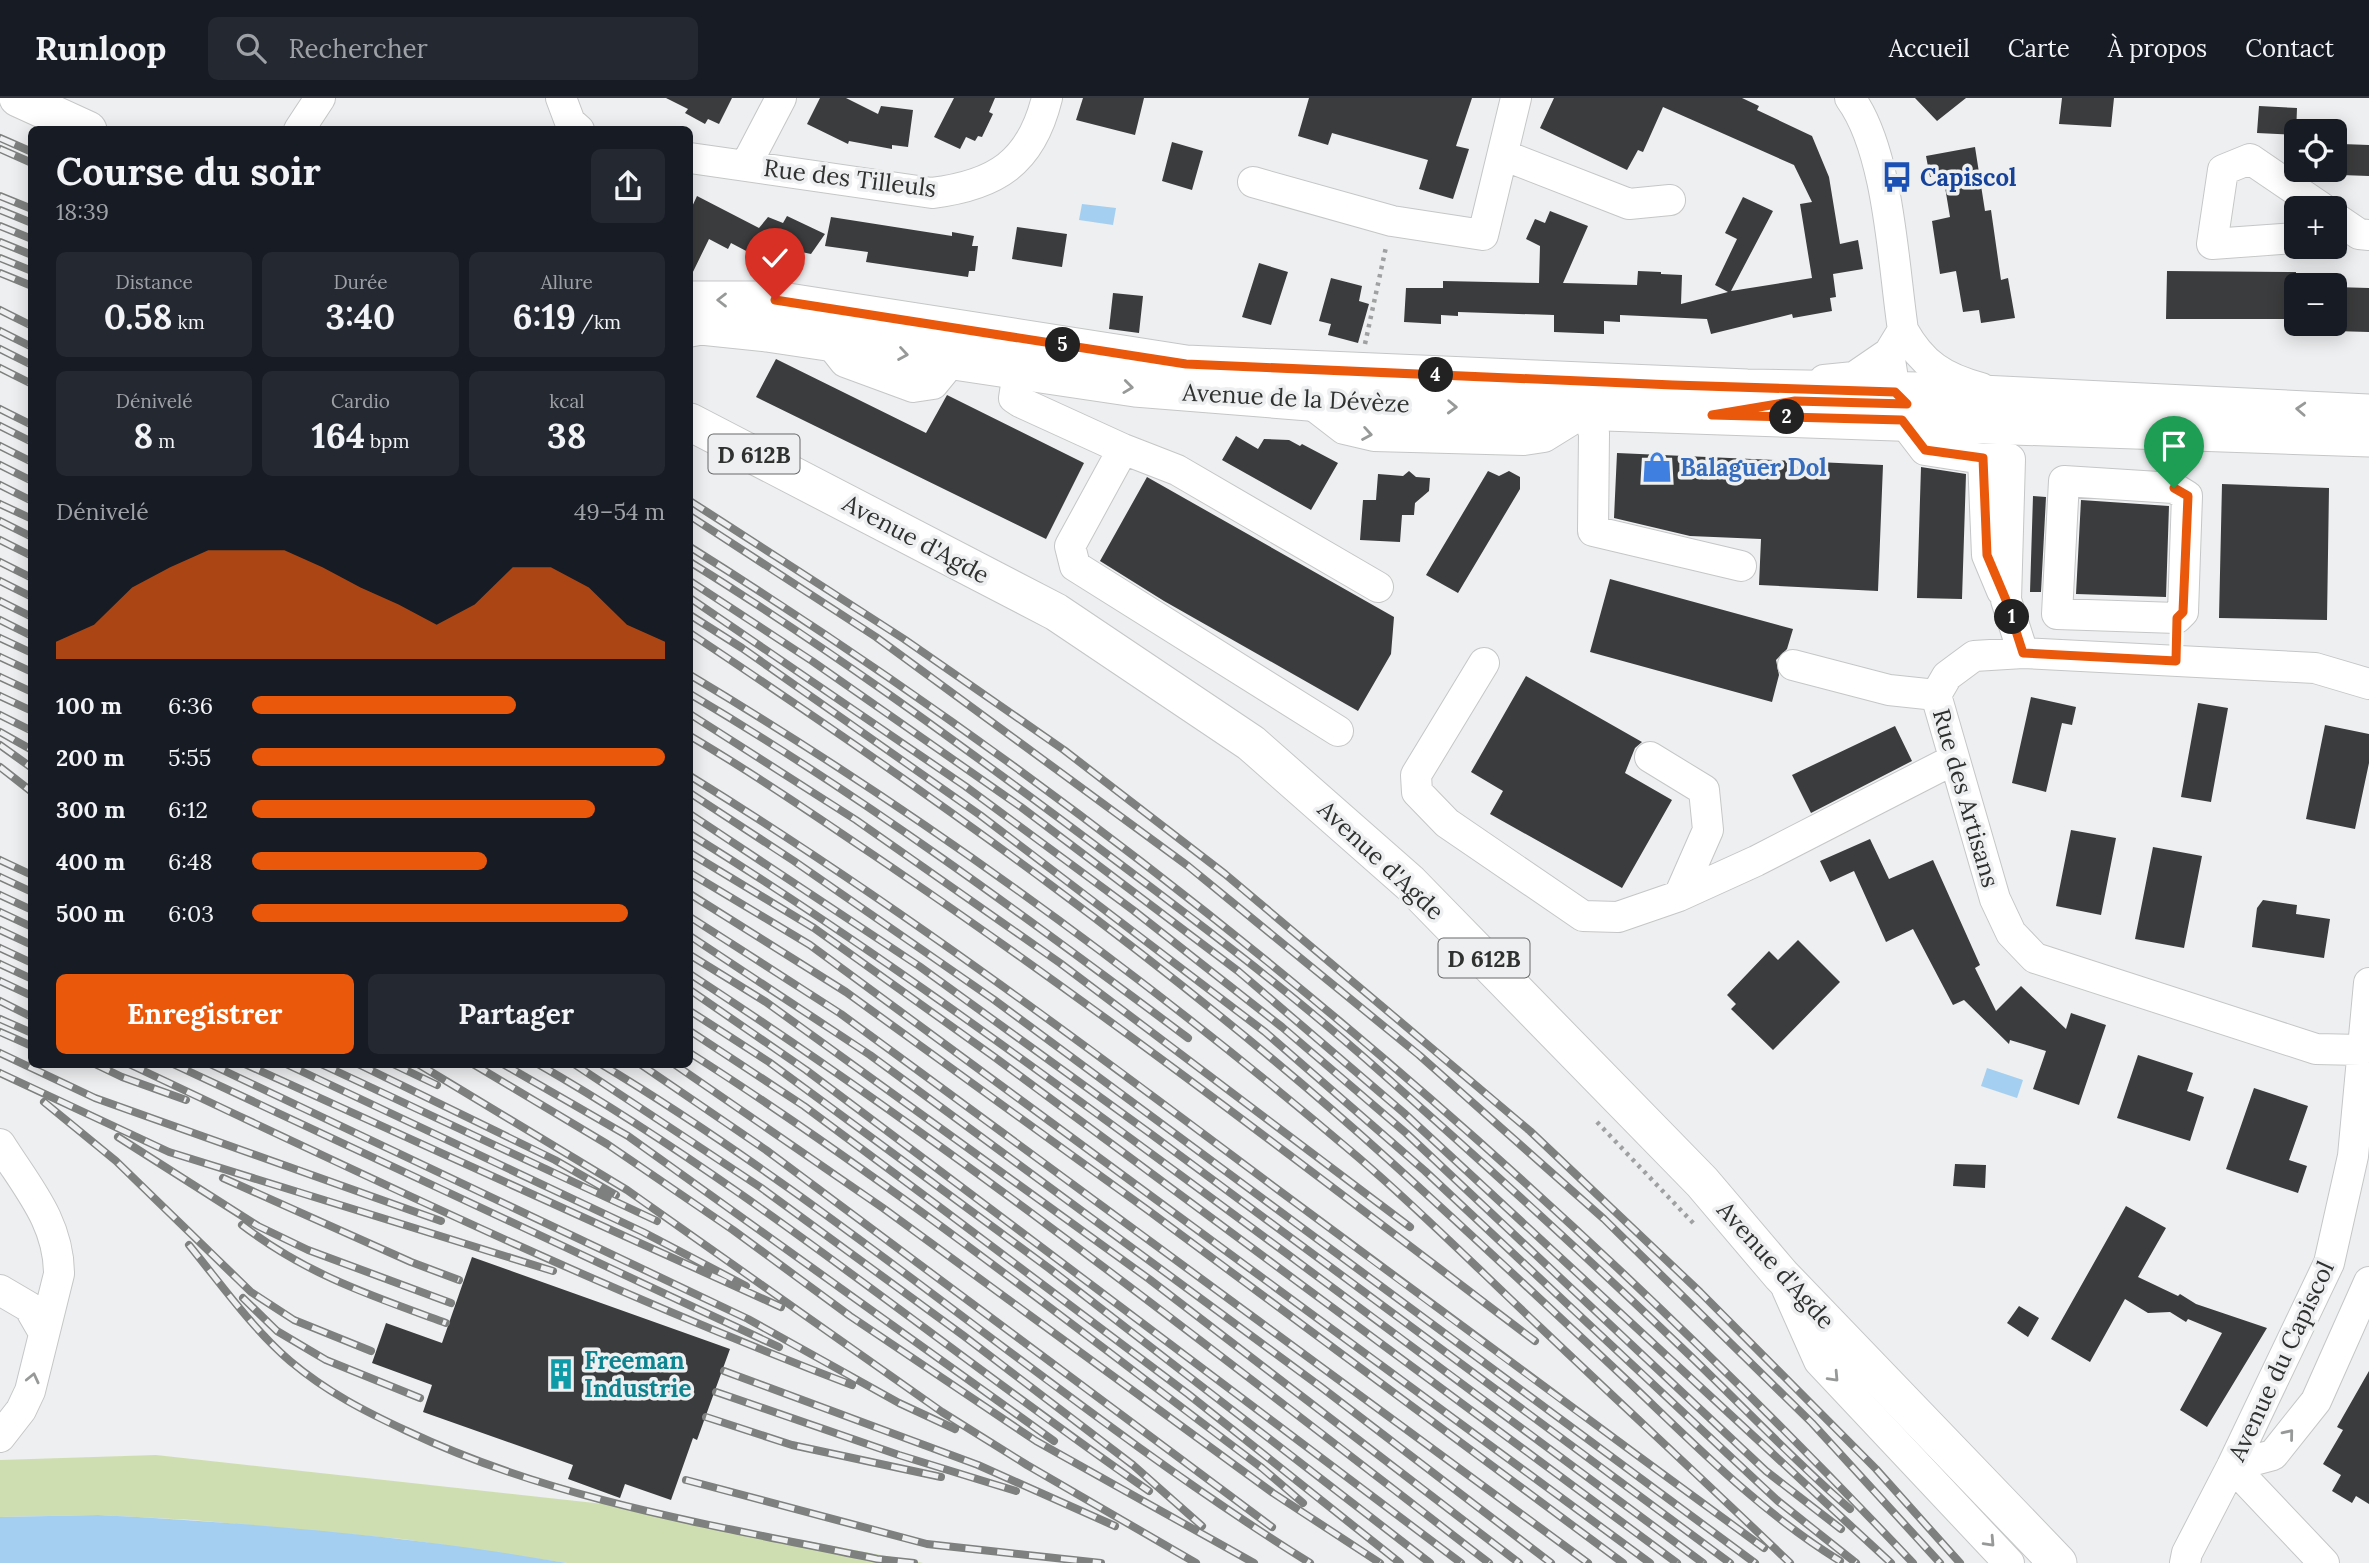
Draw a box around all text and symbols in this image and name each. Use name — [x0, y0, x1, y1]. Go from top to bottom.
search box — [208, 17, 698, 80]
text: Runloop — [35, 27, 166, 69]
icon: search — [232, 29, 270, 67]
text: Rechercher — [288, 32, 428, 65]
text: Accueil — [1889, 33, 1970, 64]
text: Carte — [2008, 33, 2070, 64]
text: À propos — [2108, 33, 2207, 64]
text: Contact — [2245, 33, 2334, 64]
map controls — [2284, 119, 2347, 336]
button: locate — [2284, 119, 2347, 182]
text: Course du soir — [56, 147, 321, 195]
button: share — [591, 149, 665, 223]
street label: Rue des Tilleuls — [762, 152, 938, 204]
bus stop icon: Capiscol — [1880, 160, 1914, 194]
place label: Capiscol — [1920, 162, 2016, 193]
button: + — [2284, 196, 2347, 259]
text: 18:39 — [56, 197, 109, 226]
pin — [745, 228, 805, 300]
icon: check — [756, 239, 794, 277]
text: Distance — [116, 270, 193, 294]
text: Durée — [333, 270, 388, 294]
text: Allure — [541, 270, 593, 294]
button: − — [2284, 273, 2347, 336]
one-way arrow — [716, 292, 726, 308]
text: 0.58 — [104, 294, 172, 339]
text: 3:40 — [326, 294, 395, 339]
text: 6:19 — [513, 294, 576, 339]
text: km — [172, 310, 205, 334]
text: /km — [576, 310, 621, 334]
pin: 5 — [1046, 328, 1080, 362]
text: 5 — [1057, 332, 1068, 356]
one-way arrow — [897, 346, 908, 361]
pin: 4 — [1418, 358, 1454, 392]
text: 4 — [1430, 362, 1441, 386]
street label: Avenue de la Dévèze — [1181, 377, 1410, 419]
one-way arrow — [1122, 379, 1134, 394]
text: Dénivelé — [116, 389, 192, 413]
text: Cardio — [331, 389, 390, 413]
text: kcal — [549, 389, 584, 413]
one-way arrow — [1447, 399, 1458, 414]
pin: 2 — [1770, 400, 1804, 434]
one-way arrow — [2295, 402, 2306, 417]
text: 2 — [1781, 404, 1792, 428]
text: 8 — [133, 413, 153, 458]
text: 164 — [312, 413, 365, 458]
text: 38 — [547, 413, 587, 458]
pin — [2144, 416, 2204, 488]
one-way arrow — [1361, 426, 1373, 441]
icon: arrive — [2155, 427, 2193, 465]
text: m — [153, 429, 175, 453]
text: bpm — [365, 429, 409, 453]
road number: D 612B — [708, 434, 800, 474]
shop icon: Balaguer Dol — [1640, 450, 1674, 484]
place label: Balaguer Dol — [1680, 452, 1827, 483]
street label: Avenue d'Agde — [837, 487, 995, 591]
text: Dénivelé — [56, 497, 149, 526]
text: 49–54 m — [574, 497, 665, 526]
pin: 1 — [1994, 600, 2030, 634]
text: 1 — [2008, 604, 2015, 628]
text: 100 m — [56, 691, 122, 720]
text: 6:36 — [168, 691, 213, 720]
street label: Rue des Artisans — [1926, 705, 2006, 891]
text: 200 m — [56, 743, 125, 772]
text: 5:55 — [168, 743, 211, 772]
street label: Avenue d'Agde — [1311, 793, 1451, 926]
text: 300 m — [56, 795, 125, 824]
text: 6:12 — [168, 795, 208, 824]
text: 400 m — [56, 847, 125, 876]
text: 6:48 — [168, 847, 212, 876]
text: 500 m — [56, 899, 125, 928]
text: 6:03 — [168, 899, 214, 928]
road number: D 612B — [1438, 938, 1530, 978]
button: Enregistrer — [56, 974, 354, 1054]
button: Partager — [368, 974, 665, 1054]
street label: Avenue d'Agde — [1710, 1194, 1842, 1335]
street label: Avenue du Capiscol — [2221, 1256, 2341, 1467]
place label: Freeman Industrie — [584, 1345, 691, 1404]
building icon: Freeman Industrie — [544, 1357, 578, 1391]
one-way arrow — [1826, 1369, 1838, 1382]
one-way arrow — [25, 1373, 39, 1385]
one-way arrow — [2281, 1430, 2294, 1442]
one-way arrow — [1982, 1534, 1994, 1547]

